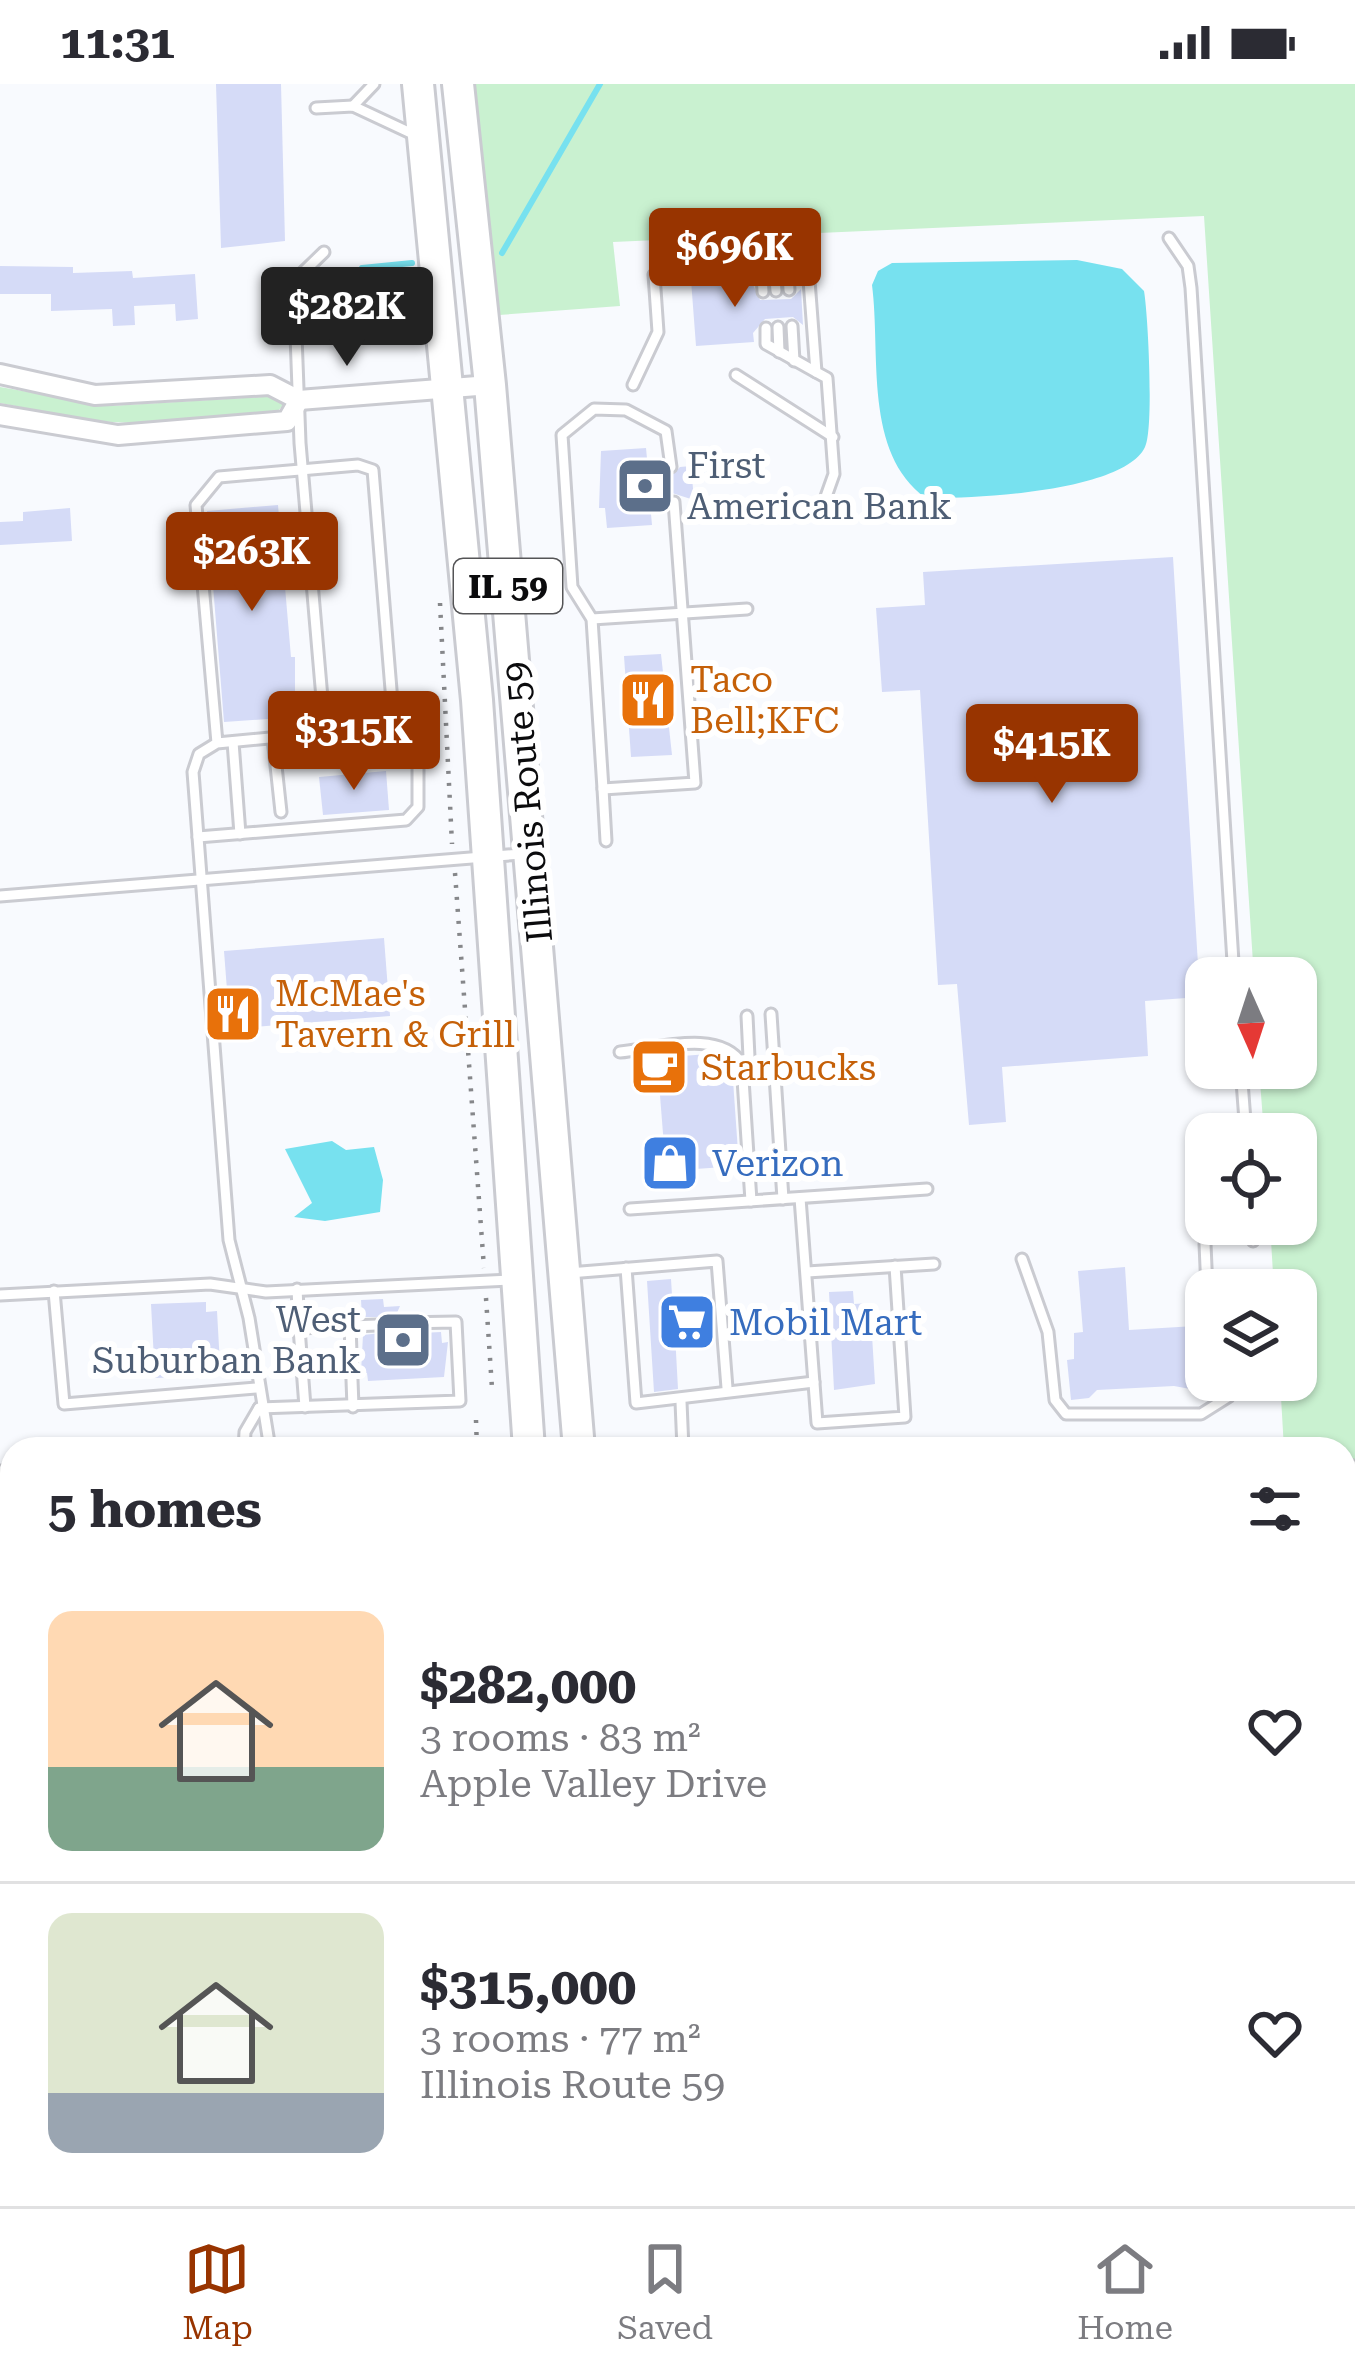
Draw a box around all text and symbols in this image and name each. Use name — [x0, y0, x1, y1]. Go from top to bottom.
text: 11:31 — [60, 16, 175, 69]
pin: $696K — [651, 208, 819, 310]
text: $696K — [676, 224, 794, 270]
pin: $282K — [263, 267, 431, 369]
text: $282K — [288, 283, 406, 329]
place label: First American Bank — [687, 445, 952, 528]
bank icon: First American Bank — [614, 455, 676, 517]
pin: $263K — [168, 512, 336, 614]
text: $263K — [193, 528, 311, 574]
road number: IL 59 — [454, 559, 562, 613]
place label: Taco Bell;KFC — [690, 659, 839, 742]
street label: Illinois Route 59 — [495, 660, 561, 944]
restaurant icon: Taco Bell;KFC — [617, 669, 679, 731]
pin: $315K — [270, 691, 438, 793]
pin: $415K — [968, 704, 1136, 806]
text: $315K — [295, 707, 413, 753]
text: $415K — [993, 720, 1111, 766]
north arrow — [1185, 957, 1317, 1089]
map controls — [1185, 957, 1317, 1401]
place label: McMae's Tavern & Grill — [275, 973, 515, 1056]
restaurant icon: McMae's Tavern & Grill — [202, 983, 264, 1045]
cafe icon: Starbucks — [628, 1036, 690, 1098]
place label: Starbucks — [701, 1047, 876, 1089]
button: locate — [1185, 1113, 1317, 1245]
shop icon: Verizon — [639, 1132, 701, 1194]
place label: Verizon — [712, 1143, 843, 1185]
button: layers — [1185, 1269, 1317, 1401]
supermarket icon: Mobil Mart — [656, 1291, 718, 1353]
place label: West Suburban Bank — [92, 1299, 361, 1382]
place label: Mobil Mart — [729, 1302, 922, 1344]
bank icon: West Suburban Bank — [372, 1309, 434, 1371]
icon: filters — [1242, 1476, 1308, 1542]
text: 5 homes — [48, 1480, 262, 1539]
text: $282,000 — [420, 1656, 636, 1715]
icon: home — [144, 1659, 288, 1803]
icon: heart — [1242, 1698, 1308, 1764]
text: 3 rooms · 83 m² — [420, 1715, 701, 1761]
text: Apple Valley Drive — [420, 1761, 767, 1807]
text: $315,000 — [420, 1957, 636, 2016]
icon: home — [144, 1961, 288, 2105]
icon: heart — [1242, 2000, 1308, 2066]
text: 3 rooms · 77 m² — [420, 2016, 701, 2062]
text: Illinois Route 59 — [420, 2062, 725, 2108]
tab: Map — [182, 2236, 253, 2347]
tab: Saved — [617, 2236, 713, 2347]
tab: Home — [1077, 2236, 1173, 2347]

